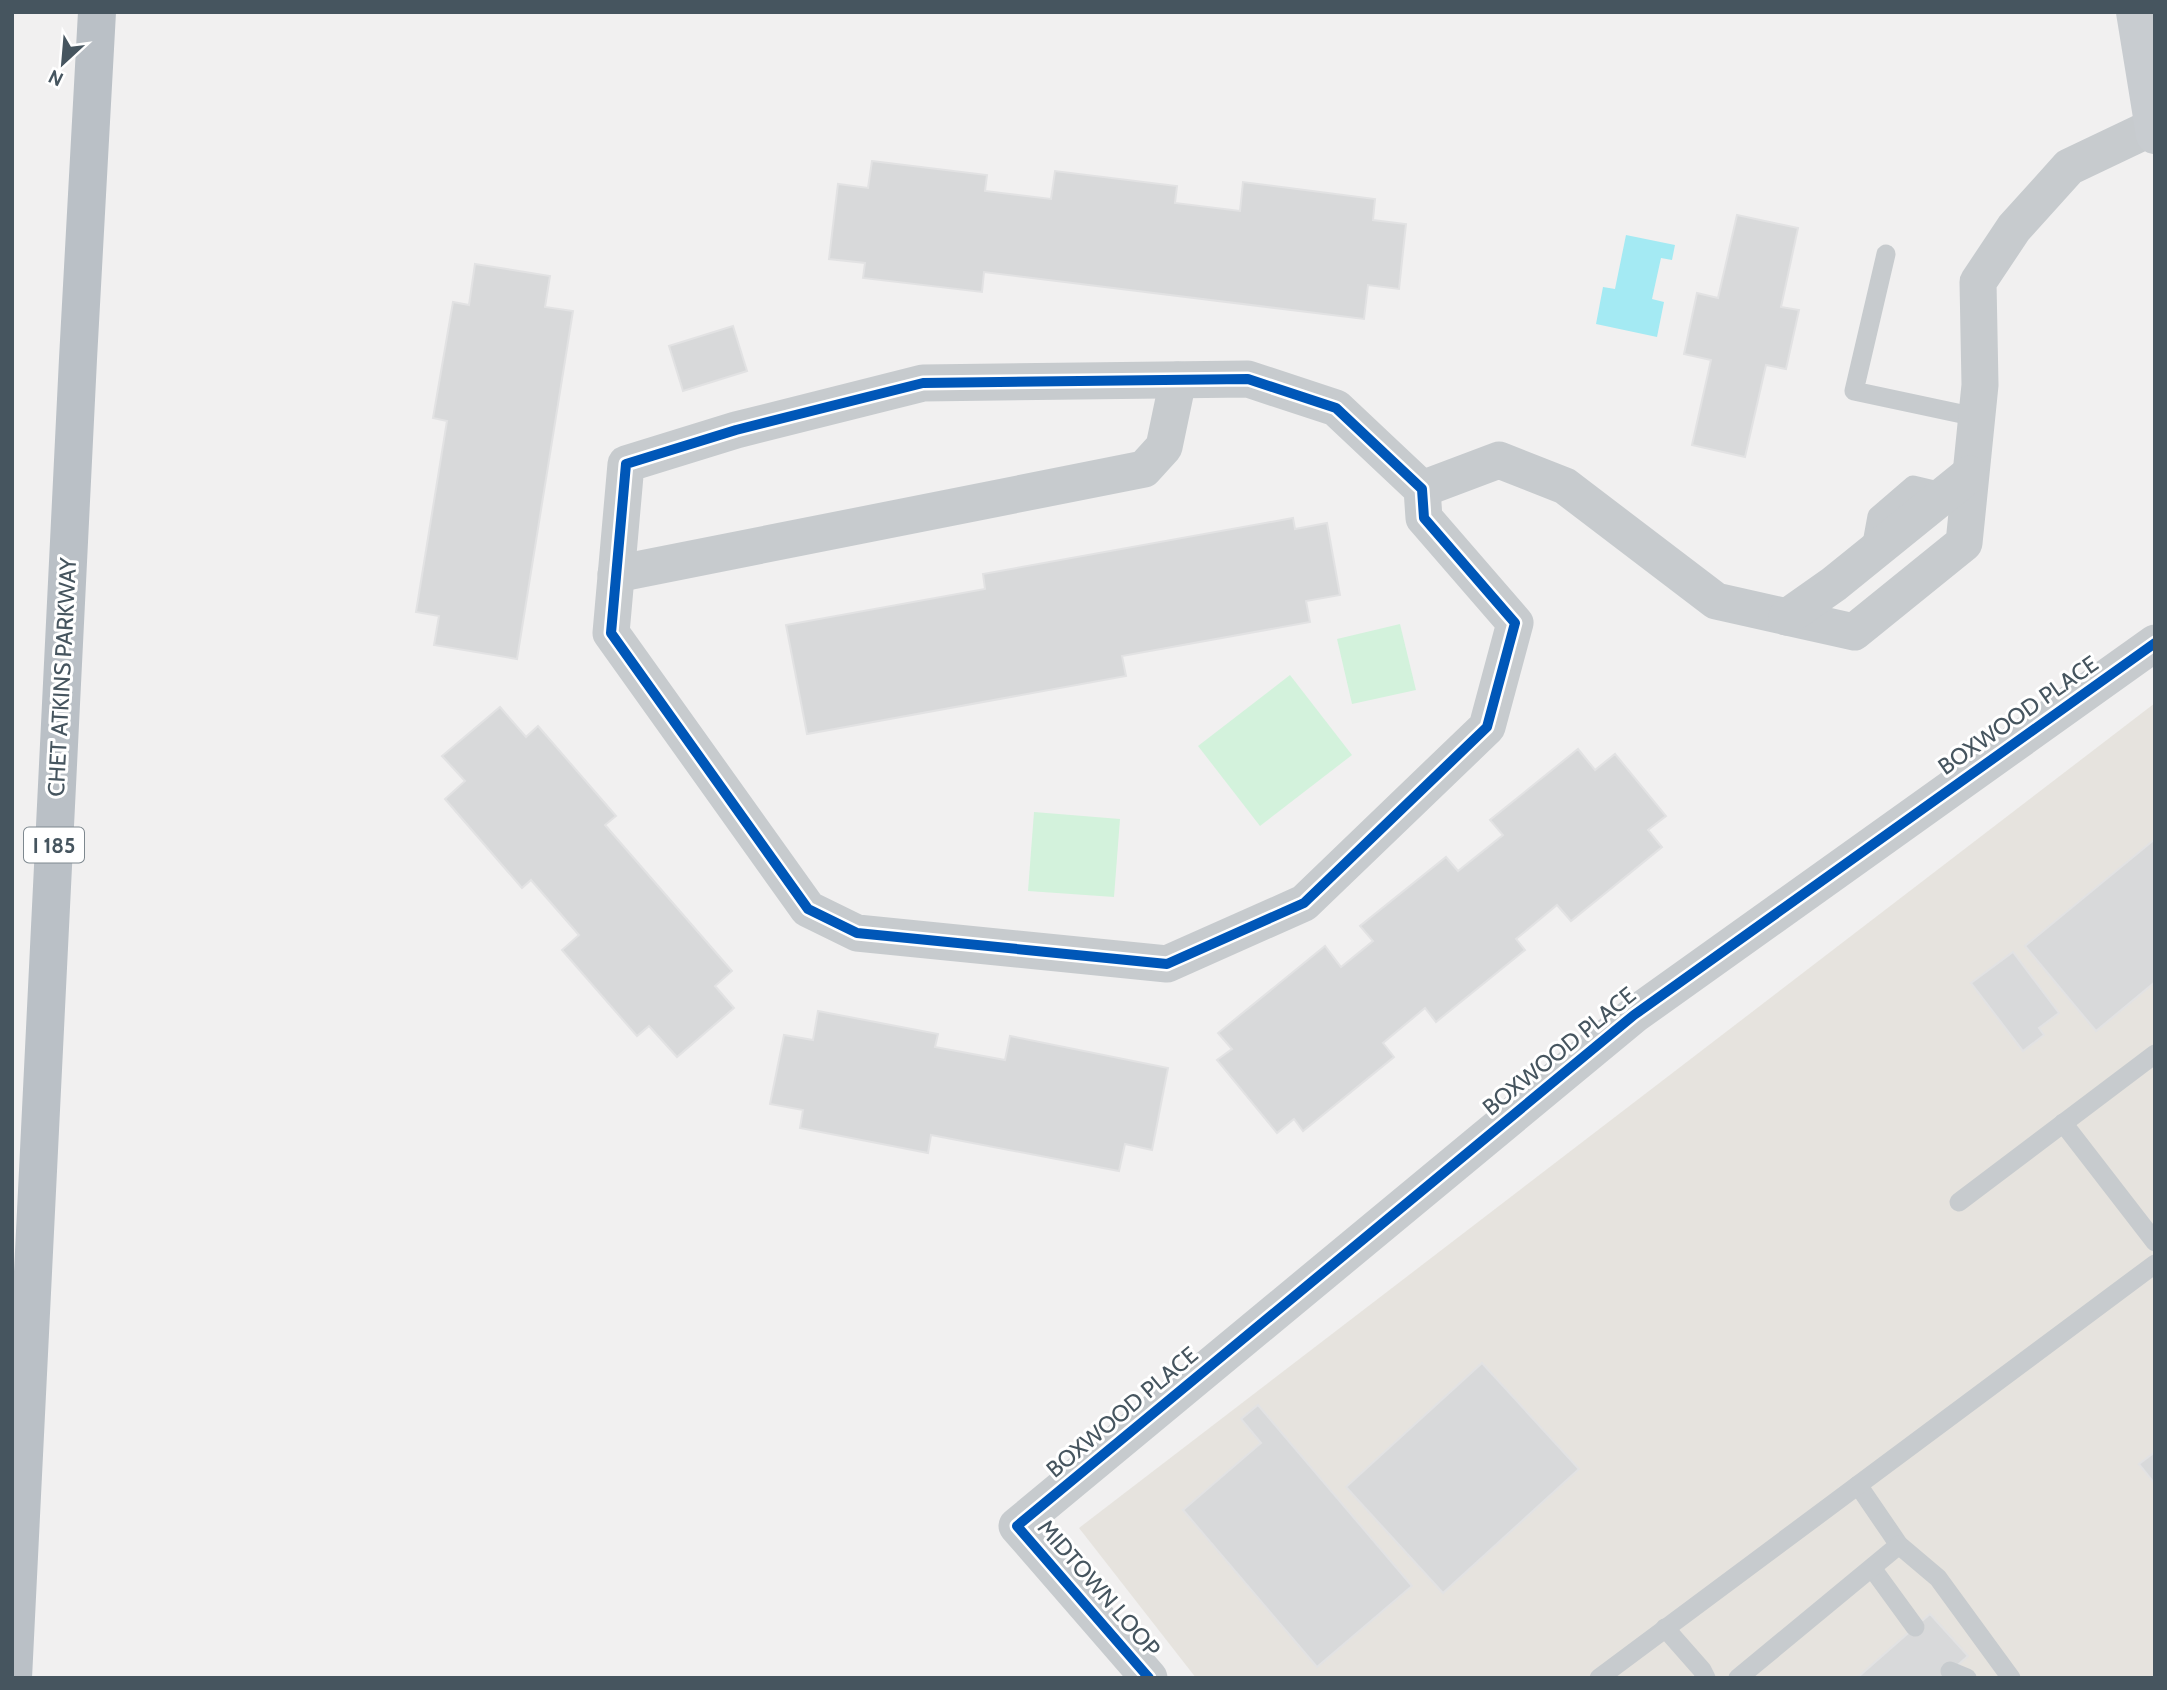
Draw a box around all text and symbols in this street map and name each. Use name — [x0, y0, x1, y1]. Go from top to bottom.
north arrow — [28, 28, 98, 98]
text: N — [45, 65, 67, 91]
street label: CHET ATKINS PARKWAY — [42, 556, 82, 797]
street label: BOXWOOD PLACE — [1933, 649, 2103, 781]
road number: I 185 — [24, 828, 84, 862]
street label: BOXWOOD PLACE — [1477, 981, 1641, 1121]
street label: BOXWOOD PLACE — [1041, 1341, 1203, 1483]
street label: MIDTOWN LOOP — [1032, 1514, 1166, 1662]

